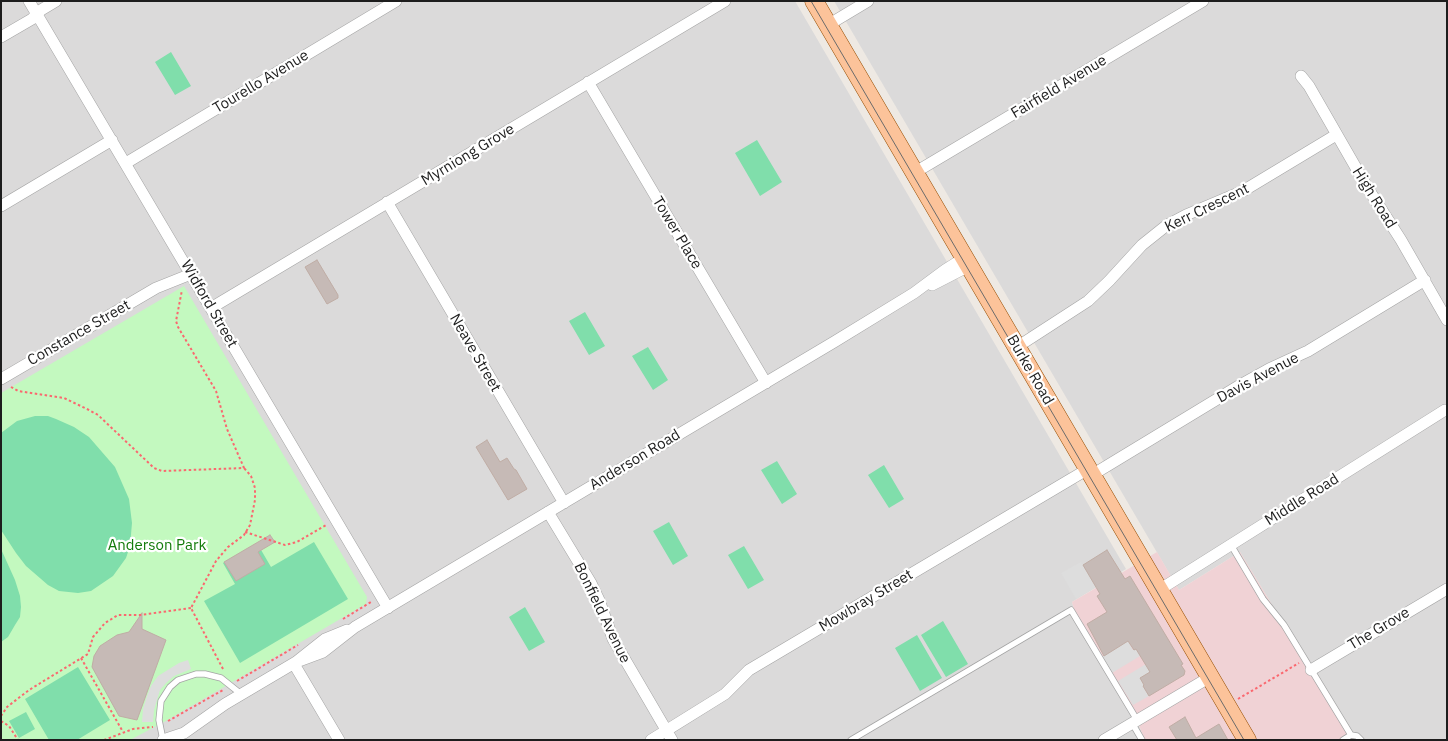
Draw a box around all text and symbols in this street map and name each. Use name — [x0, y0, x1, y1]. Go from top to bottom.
street label: Tourello Avenue — [210, 46, 312, 118]
street label: Fairfield Avenue — [1008, 51, 1110, 123]
street label: Myrniong Grove — [418, 120, 518, 190]
street label: High Road — [1348, 164, 1400, 232]
street label: Kerr Crescent — [1162, 180, 1252, 236]
street label: Tower Place — [648, 193, 706, 273]
street label: Widford Street — [177, 257, 241, 351]
street label: Constance Street — [24, 296, 134, 370]
street label: Neave Street — [445, 311, 505, 395]
street label: Burke Road — [1003, 332, 1057, 408]
street label: Davis Avenue — [1214, 349, 1302, 407]
street label: Anderson Road — [586, 426, 684, 494]
street label: Middle Road — [1262, 470, 1342, 530]
park label: Anderson Park — [108, 537, 206, 555]
street label: Bonfield Avenue — [570, 560, 634, 666]
street label: Mowbray Street — [816, 566, 916, 636]
street label: The Grove — [1345, 604, 1413, 654]

